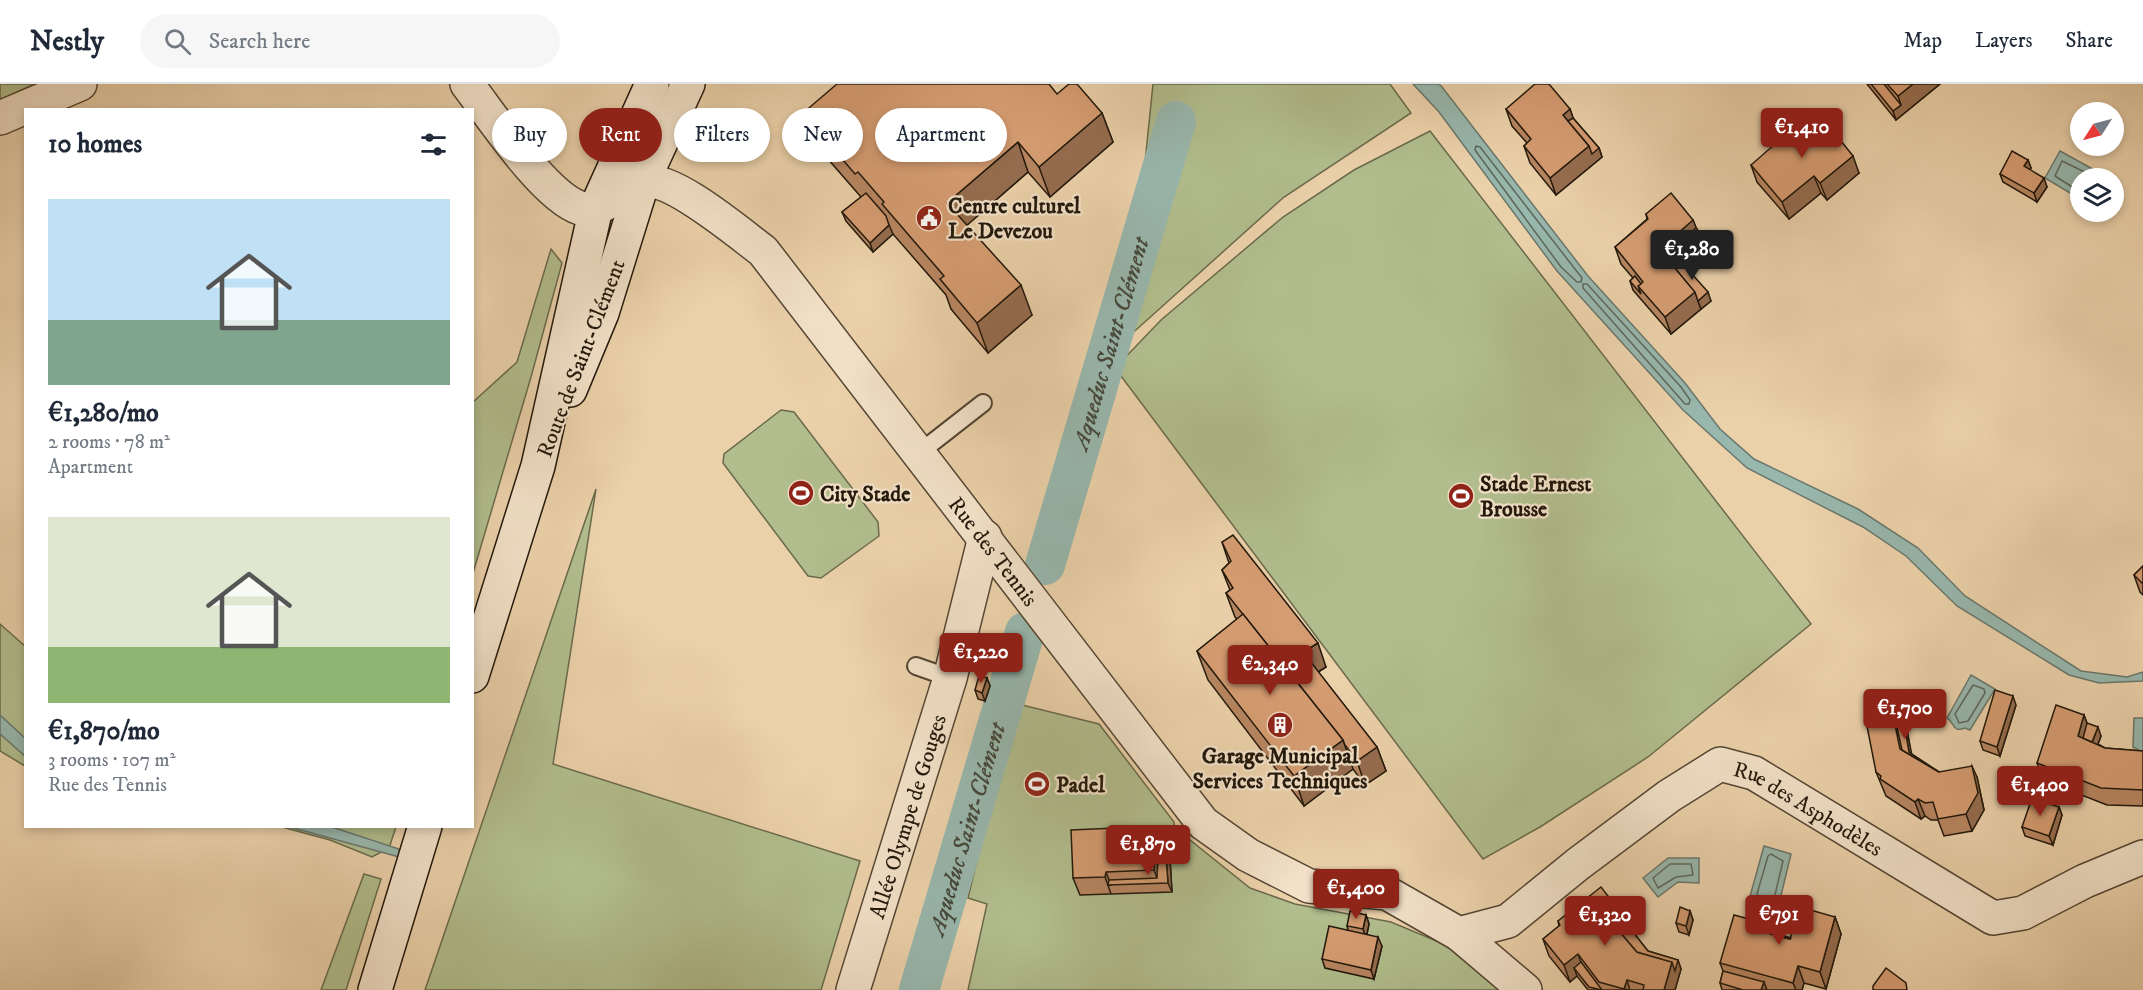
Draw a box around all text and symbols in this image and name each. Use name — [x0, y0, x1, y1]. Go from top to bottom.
search box — [140, 14, 560, 68]
text: Nestly — [30, 24, 104, 59]
icon: search — [161, 25, 194, 58]
text: Search here — [209, 28, 310, 55]
text: Map — [1903, 28, 1942, 54]
text: Layers — [1975, 28, 2033, 54]
text: Share — [2066, 28, 2113, 54]
north arrow — [2070, 102, 2124, 156]
map controls — [2070, 102, 2124, 222]
chip: Buy — [492, 108, 567, 162]
chip: Rent — [579, 108, 662, 162]
chip: Filters — [674, 108, 770, 162]
chip: New — [782, 108, 863, 162]
chip: Apartment — [875, 108, 1007, 162]
pin: €1,410 — [1753, 108, 1851, 159]
text: €1,410 — [1775, 115, 1829, 140]
text: 10 homes — [48, 128, 142, 161]
icon: filters — [417, 128, 450, 161]
button: layers — [2070, 168, 2124, 222]
place label: Centre culturel Le Devezou — [948, 193, 1081, 245]
public building icon: Centre culturel Le Devezou — [914, 203, 944, 233]
pin: €1,280 — [1643, 230, 1741, 281]
water label: Aqueduc Saint-Clément — [1065, 232, 1157, 456]
text: €1,280 — [1664, 237, 1720, 262]
icon: home — [195, 238, 303, 346]
street label: Route de Saint-Clément — [531, 256, 632, 461]
text: €1,280/mo — [48, 397, 159, 430]
text: 2 rooms · 78 m² — [48, 430, 170, 455]
text: Apartment — [48, 455, 133, 480]
place label: Stade Ernest Brousse — [1480, 471, 1591, 523]
sports icon: City Stade — [786, 478, 816, 508]
place label: City Stade — [820, 481, 910, 508]
sports icon: Stade Ernest Brousse — [1446, 481, 1476, 511]
street label: Rue des Tennis — [942, 492, 1043, 612]
icon: home — [195, 556, 303, 664]
pin: €1,220 — [932, 633, 1030, 684]
text: €1,220 — [954, 640, 1008, 665]
pin: €2,340 — [1221, 645, 1319, 696]
text: €2,340 — [1242, 652, 1298, 677]
pin: €1,700 — [1856, 689, 1954, 740]
text: €1,700 — [1877, 696, 1933, 721]
building icon: Garage Municipal Services Techniques — [1265, 710, 1295, 740]
street label: Allée Olympe de Gouges — [864, 711, 953, 922]
text: €1,870/mo — [48, 715, 160, 748]
water label: Aqueduc Saint-Clément — [921, 718, 1014, 942]
place label: Garage Municipal Services Techniques — [1193, 743, 1368, 795]
text: 3 rooms · 107 m² — [48, 748, 176, 773]
street label: Rue des Asphodèles — [1730, 756, 1887, 863]
pin: €1,400 — [1991, 766, 2089, 817]
sports icon: Padel — [1022, 769, 1052, 799]
place label: Padel — [1056, 772, 1105, 799]
text: Rue des Tennis — [48, 773, 167, 798]
text: €1,400 — [2011, 773, 2069, 798]
pin: €1,870 — [1099, 825, 1197, 876]
text: €1,870 — [1120, 832, 1176, 857]
pin: €1,400 — [1307, 869, 1405, 920]
text: €1,400 — [1327, 876, 1385, 901]
pin: €791 — [1743, 895, 1815, 946]
pin: €1,320 — [1556, 896, 1654, 947]
text: €791 — [1759, 902, 1799, 927]
text: €1,320 — [1579, 903, 1631, 928]

